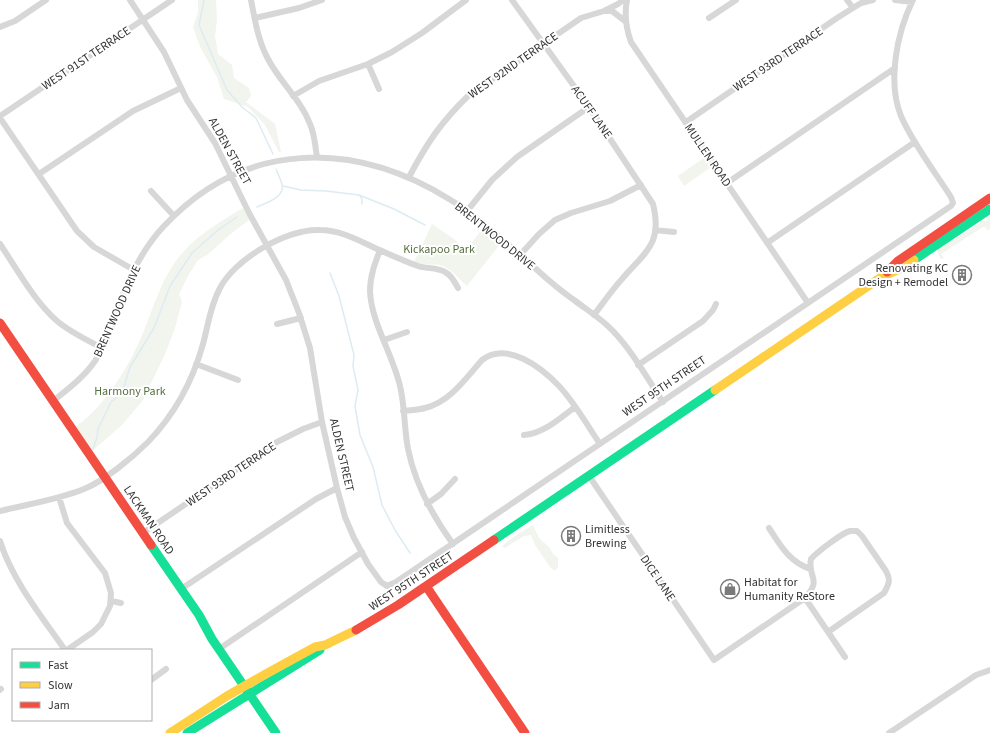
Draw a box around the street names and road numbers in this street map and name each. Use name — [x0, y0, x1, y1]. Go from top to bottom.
street label: WEST 91ST TERRACE — [39, 22, 134, 94]
street label: WEST 93RD TERRACE — [730, 23, 827, 96]
street label: WEST 92ND TERRACE — [465, 28, 562, 103]
street label: ACUFF LANE — [567, 82, 616, 142]
street label: ALDEN STREET — [204, 114, 255, 189]
street label: MULLEN ROAD — [680, 120, 735, 190]
street label: BRENTWOOD DRIVE — [451, 199, 539, 274]
street label: BRENTWOOD DRIVE — [89, 262, 145, 360]
street label: WEST 95TH STREET — [619, 352, 710, 421]
street label: ALDEN STREET — [325, 417, 358, 494]
street label: WEST 93RD TERRACE — [183, 438, 280, 511]
street label: LACKMAN ROAD — [119, 482, 178, 558]
street label: WEST 95TH STREET — [366, 547, 457, 615]
street label: DICE LANE — [636, 552, 679, 605]

